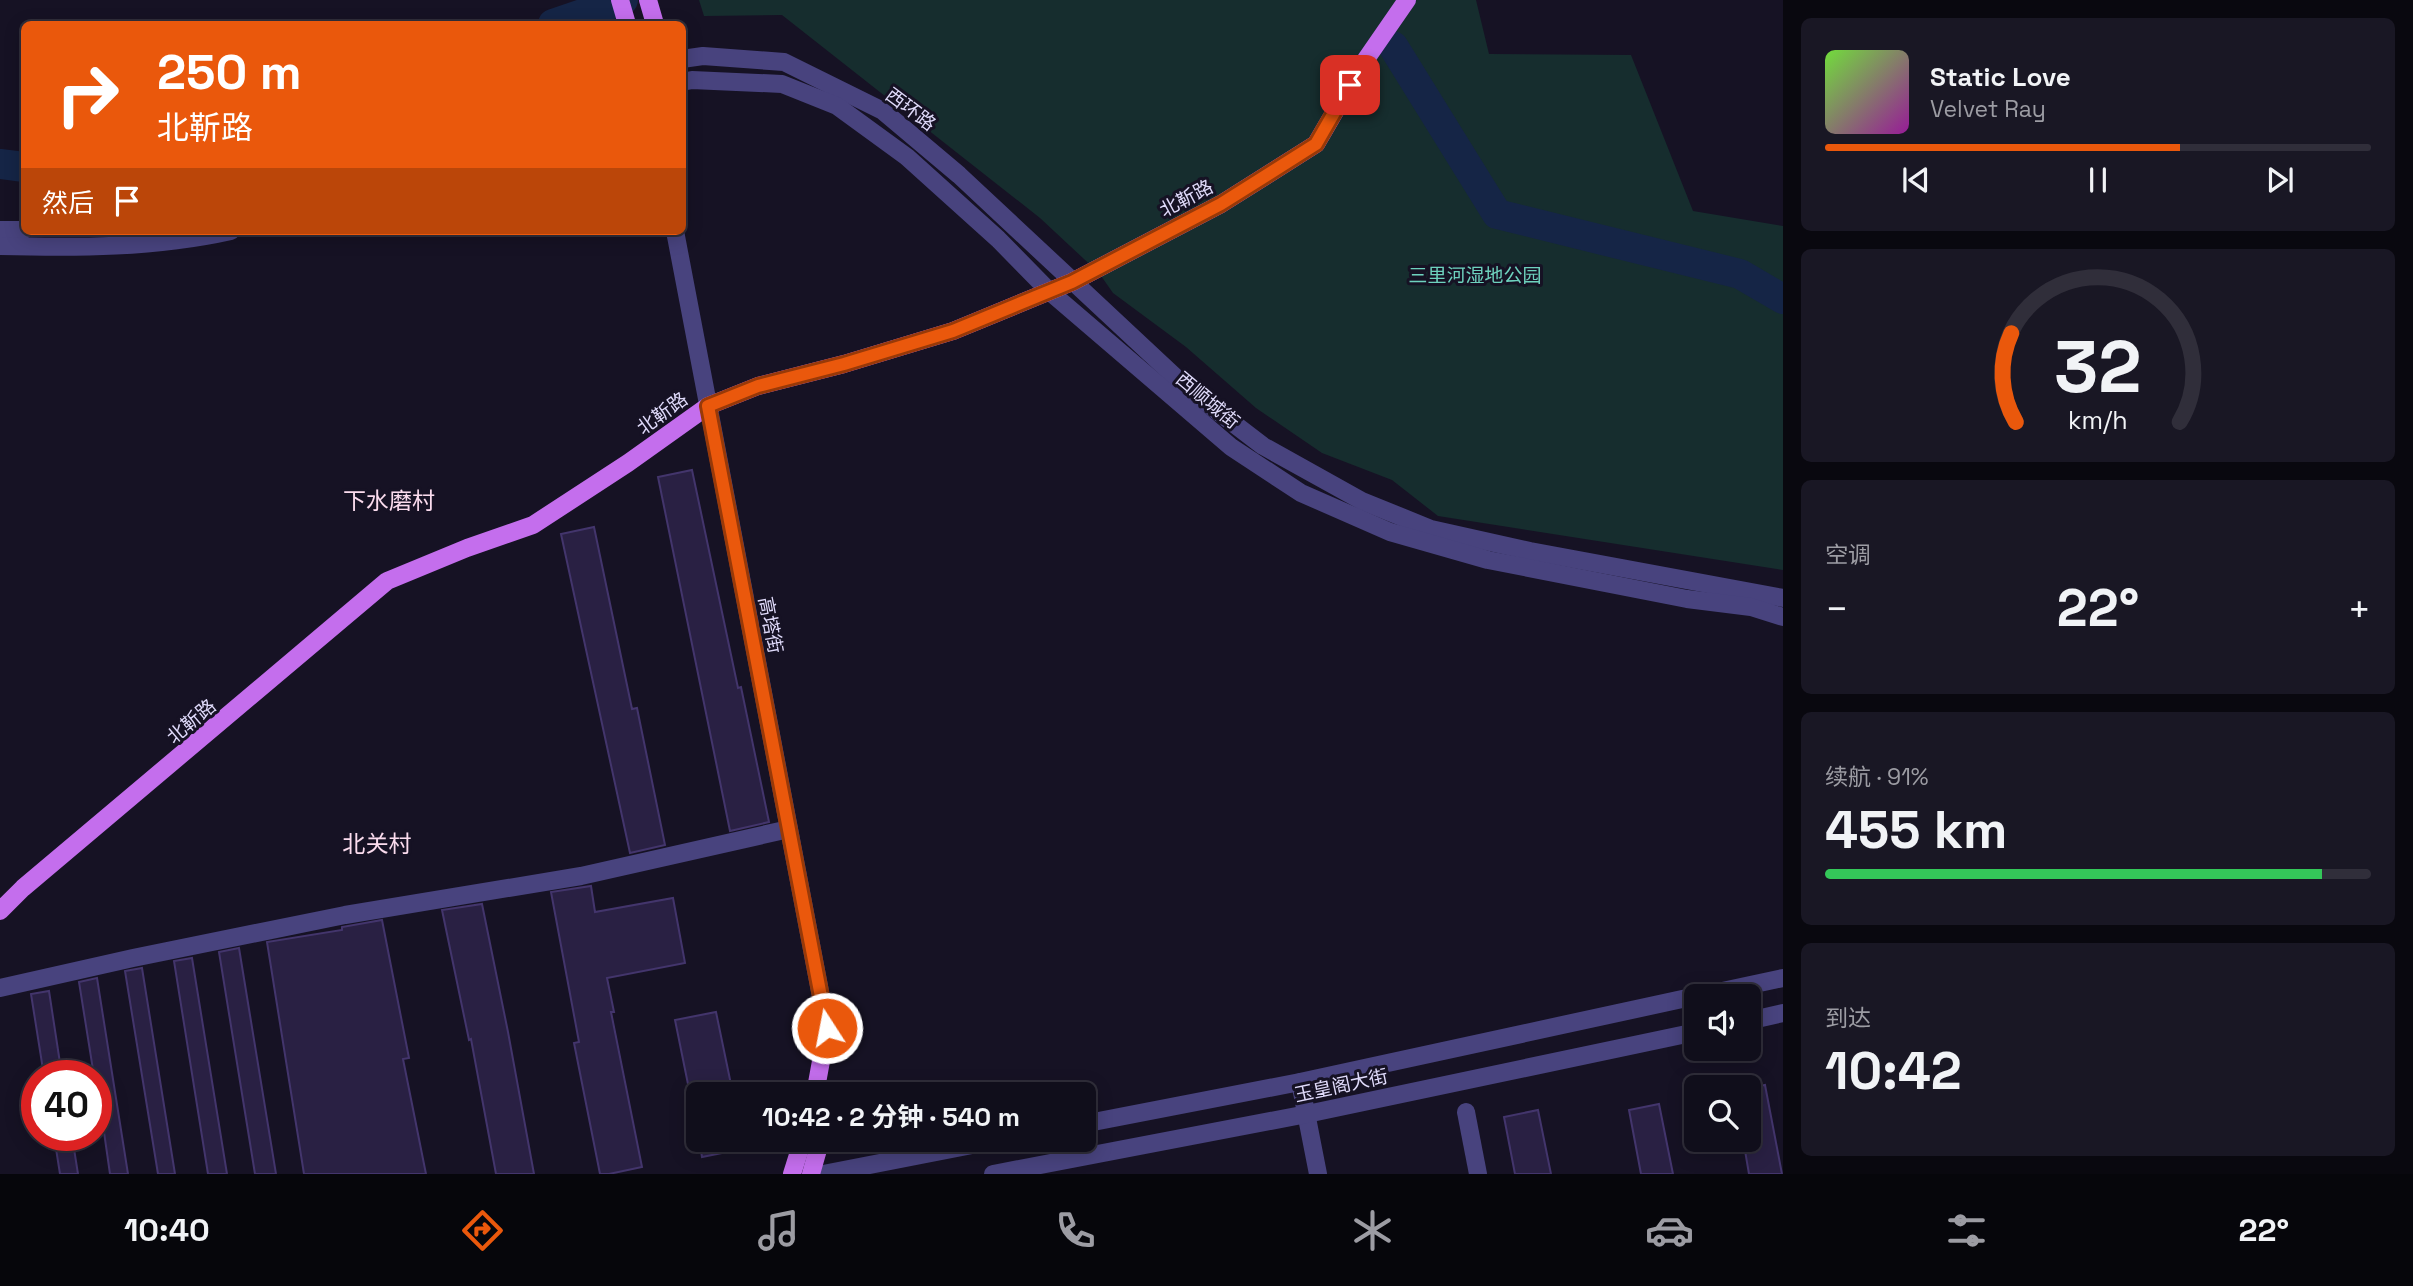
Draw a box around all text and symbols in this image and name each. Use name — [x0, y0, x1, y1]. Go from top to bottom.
text: 250 m — [157, 41, 302, 103]
icon: right — [42, 49, 133, 140]
pin — [1320, 55, 1380, 115]
text: Static Love — [1930, 60, 2071, 94]
icon: arrive — [1331, 66, 1369, 104]
street label: 西环路 — [880, 82, 941, 137]
text: Velvet Ray — [1930, 94, 2046, 124]
text: 北靳路 — [157, 108, 253, 148]
icon: previous — [1897, 161, 1935, 199]
icon: pause — [2079, 161, 2117, 199]
icon: next — [2261, 161, 2299, 199]
street label: 北靳路 — [1155, 174, 1217, 223]
icon: arrive — [108, 182, 146, 220]
text: 然后 — [42, 186, 94, 220]
park label: 三里河湿地公园 — [1408, 263, 1542, 288]
text: 32 — [2054, 320, 2142, 413]
street label: 西顺城街 — [1171, 366, 1245, 434]
street label: 北靳路 — [632, 387, 693, 440]
text: km/h — [2068, 404, 2128, 436]
district label: 下水磨村 — [343, 486, 435, 516]
text: 空调 — [1825, 540, 1871, 570]
text: 22° — [2057, 575, 2139, 641]
text: − — [1825, 585, 1849, 633]
text: + — [2347, 585, 2371, 633]
street label: 高塔街 — [753, 595, 788, 655]
street label: 北靳路 — [161, 693, 221, 749]
text: 续航 · 91% — [1825, 762, 1929, 792]
text: 455 km — [1825, 797, 2007, 863]
district label: 北关村 — [343, 829, 412, 859]
map controls — [1684, 984, 1761, 1152]
button: sound — [1684, 984, 1761, 1061]
position arrow — [790, 991, 864, 1065]
text: 到达 — [1825, 1003, 1871, 1033]
text: 10:42 — [1825, 1038, 1962, 1104]
speed limit sign: 40 — [21, 1060, 112, 1151]
street label: 玉皇阁大街 — [1292, 1063, 1390, 1108]
button: search — [1684, 1075, 1761, 1152]
text: 10:42 · 2 分钟 · 540 m — [762, 1100, 1020, 1134]
icon: directions — [458, 1206, 507, 1255]
icon: music — [754, 1206, 803, 1255]
icon: phone — [1051, 1206, 1100, 1255]
icon: climate — [1348, 1206, 1397, 1255]
icon: car — [1645, 1206, 1694, 1255]
icon: filters — [1942, 1206, 1991, 1255]
text: 10:40 — [124, 1210, 210, 1250]
text: 22° — [2238, 1210, 2289, 1250]

